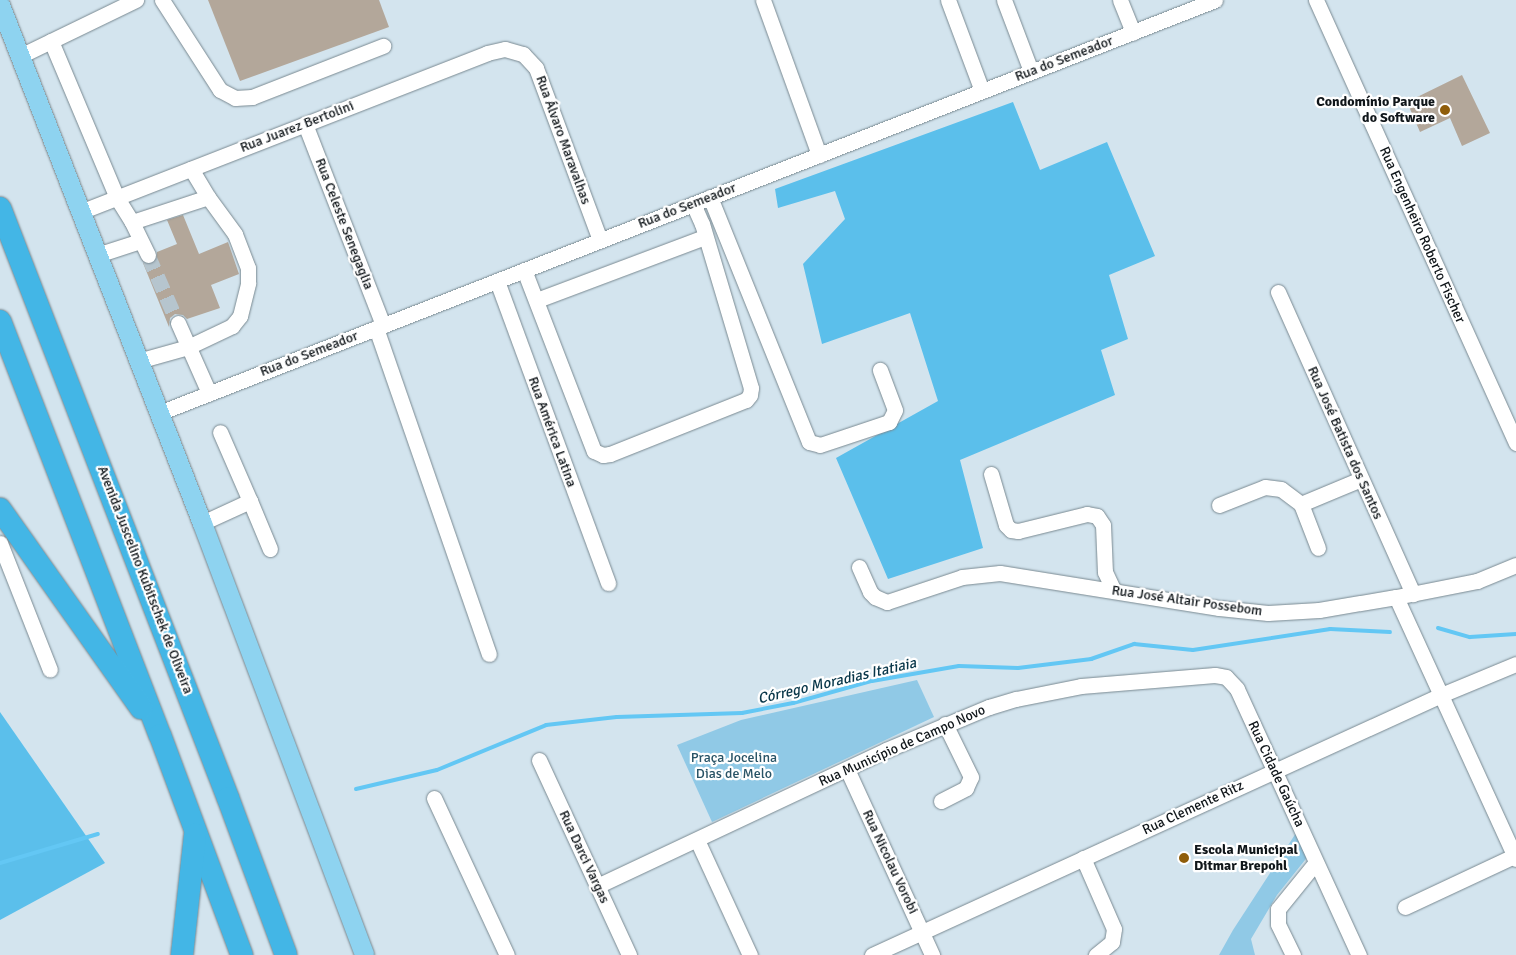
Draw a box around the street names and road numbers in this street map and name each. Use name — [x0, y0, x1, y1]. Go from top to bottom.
street label: Rua do Semeador — [1013, 33, 1115, 85]
street label: Rua Álvaro Maravalhas — [532, 73, 594, 207]
street label: Rua Juarez Bertolini — [238, 98, 356, 156]
street label: Rua Engenheiro Roberto Fischer — [1375, 144, 1469, 326]
street label: Rua Celeste Senegaglia — [311, 156, 377, 292]
street label: Rua do Semeador — [636, 180, 738, 232]
street label: Rua do Semeador — [258, 328, 360, 380]
street label: Rua José Batista dos Santos — [1304, 364, 1386, 522]
street label: Rua América Latina — [524, 374, 580, 490]
street label: Avenida Juscelino Kubitschek de Oliveira — [94, 464, 196, 696]
street label: Rua José Altair Possebom — [1111, 582, 1263, 620]
street label: Rua Município de Campo Novo — [816, 702, 988, 790]
street label: Rua Cidade Gaúcha — [1244, 718, 1308, 830]
street label: Rua Clemente Ritz — [1140, 777, 1246, 839]
street label: Rua Nicolau Vorobi — [859, 807, 921, 917]
street label: Rua Darci Vargas — [555, 808, 613, 906]

